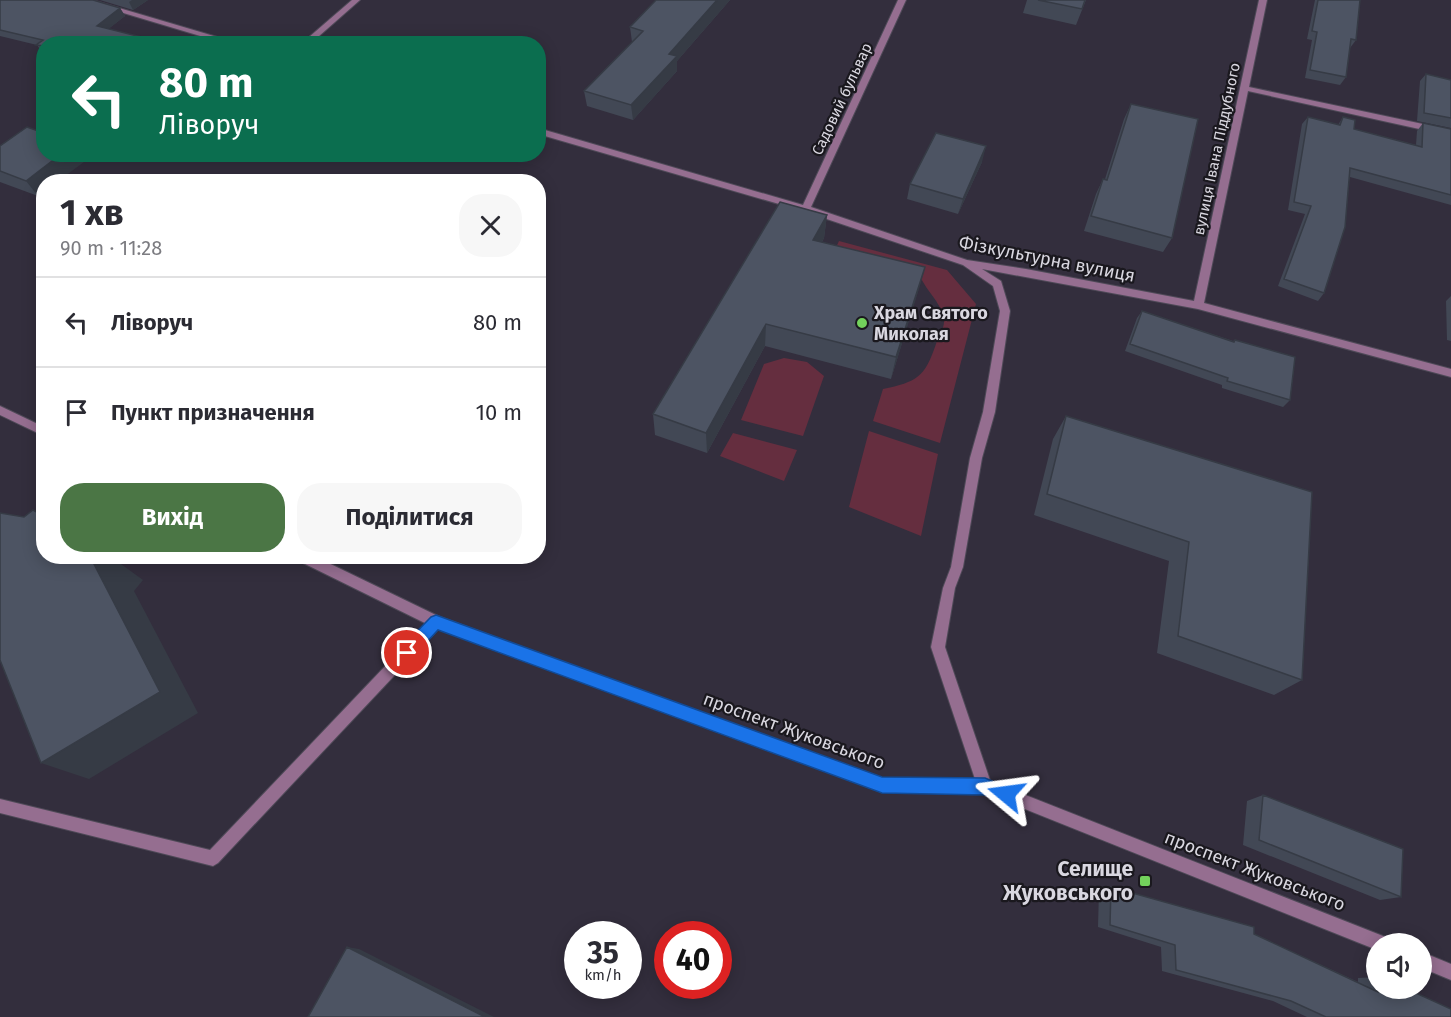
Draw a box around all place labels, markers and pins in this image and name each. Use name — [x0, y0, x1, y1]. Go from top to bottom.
place label: Храм Святого Миколая — [873, 302, 988, 345]
marker: Храм Святого Миколая — [855, 316, 869, 330]
pin — [381, 627, 432, 678]
place label: Селище Жуковського — [1002, 856, 1133, 906]
marker: Селище Жуковського — [1138, 874, 1152, 888]

